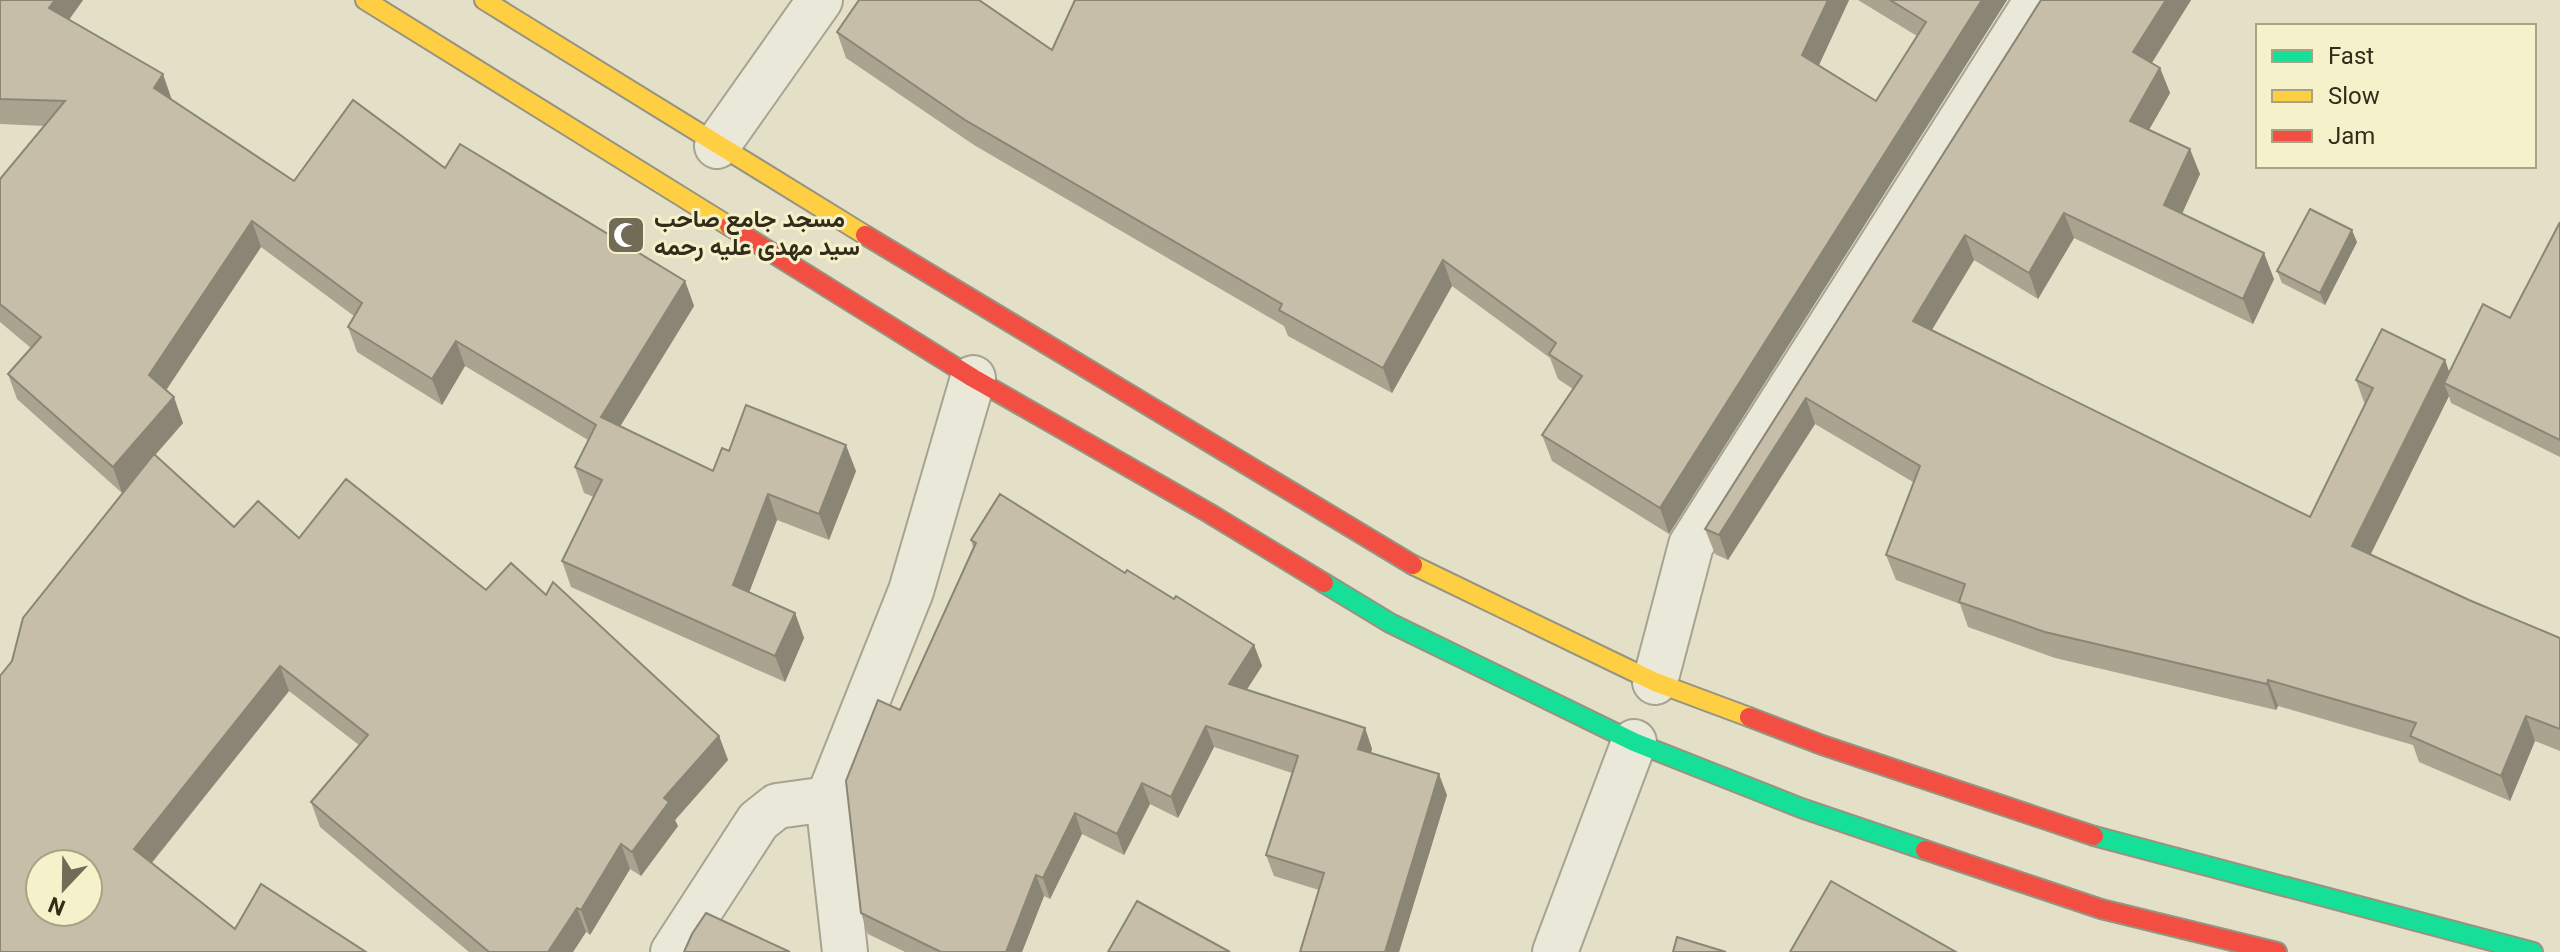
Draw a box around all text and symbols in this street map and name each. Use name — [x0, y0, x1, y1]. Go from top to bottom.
legend — [2256, 24, 2536, 168]
text: Fast — [2328, 39, 2374, 77]
text: Slow — [2328, 79, 2380, 117]
text: Jam — [2328, 119, 2375, 157]
place label: مسجد جامع صاحب سید مهدی علیه رحمه — [654, 202, 860, 268]
mosque icon: مسجد جامع صاحب سید مهدی علیه رحمه — [605, 214, 647, 256]
north arrow — [24, 848, 104, 928]
text: N — [44, 885, 71, 923]

